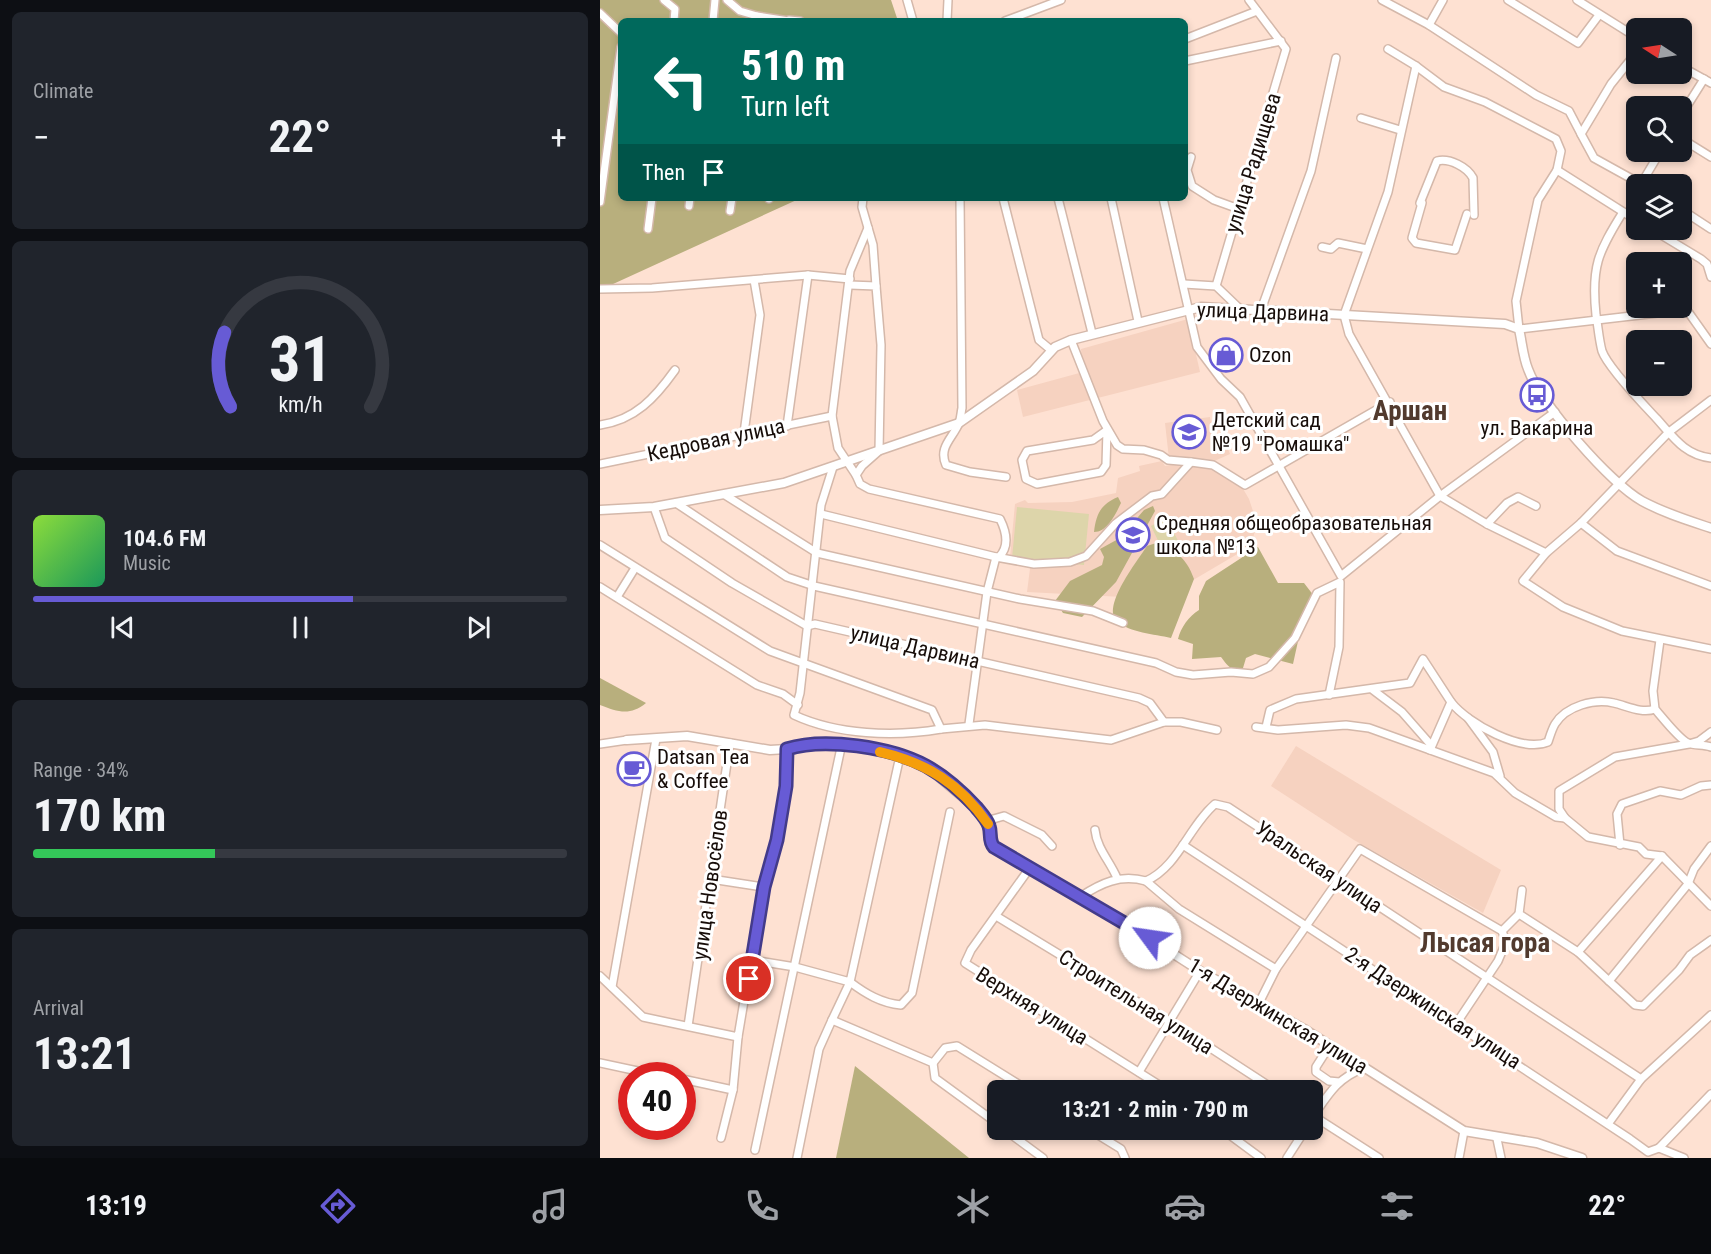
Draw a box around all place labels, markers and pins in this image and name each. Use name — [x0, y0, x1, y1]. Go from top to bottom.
shop icon: Ozon — [1208, 337, 1244, 373]
place label: Ozon — [1249, 343, 1291, 367]
bus stop icon: ул. Вакарина — [1519, 377, 1555, 413]
place label: Детский сад №19 "Ромашка" — [1212, 408, 1350, 456]
school or university icon: Детский сад №19 "Ромашка" — [1171, 414, 1207, 450]
place label: ул. Вакарина — [1481, 416, 1593, 440]
place label: Средняя общеобразовательная школа №13 — [1156, 511, 1432, 559]
school or university icon: Средняя общеобразовательная школа №13 — [1115, 517, 1151, 553]
place label: Datsan Tea & Coffee — [657, 745, 749, 793]
cafe icon: Datsan Tea & Coffee — [616, 751, 652, 787]
pin — [723, 953, 774, 1004]

